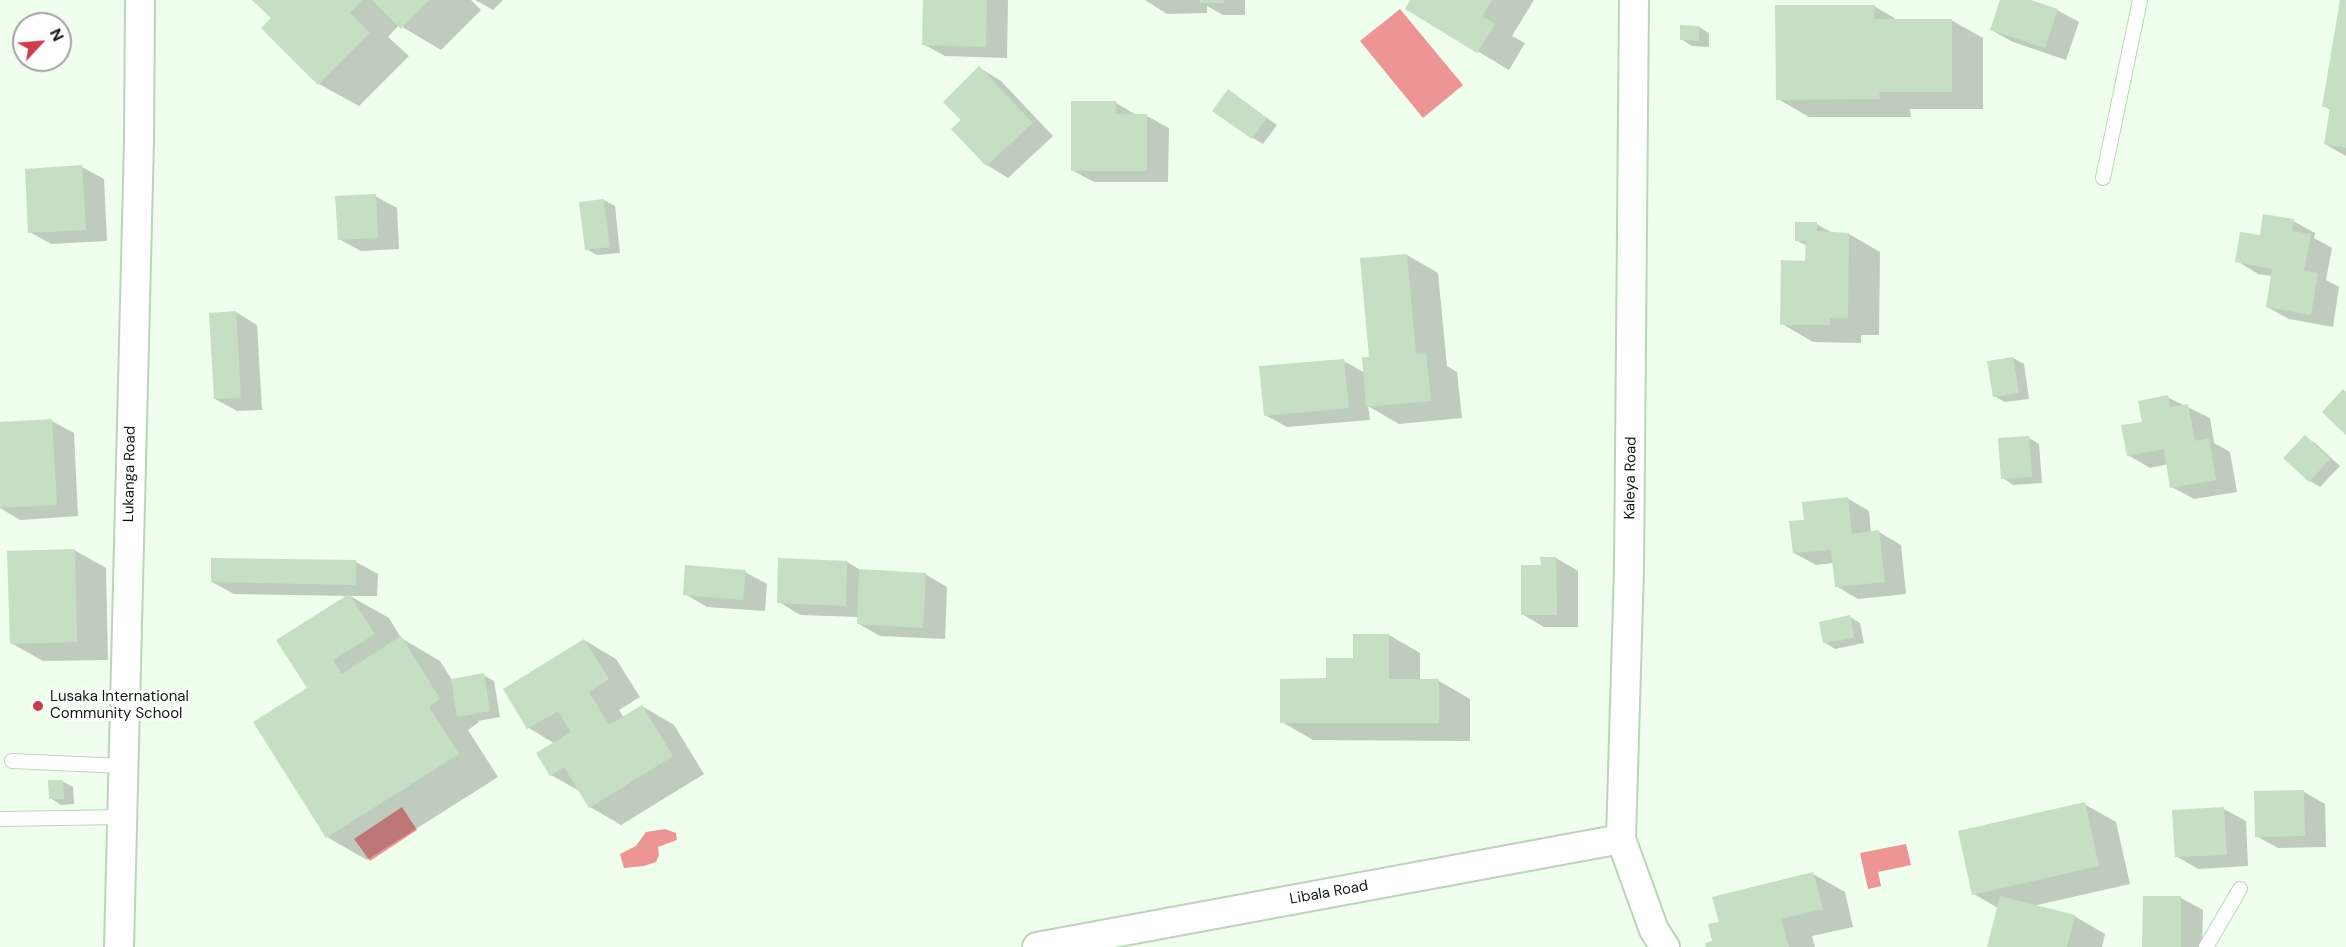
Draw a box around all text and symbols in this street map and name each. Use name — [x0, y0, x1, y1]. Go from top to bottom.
north arrow — [12, 12, 72, 72]
text: N — [45, 25, 69, 45]
street label: Lukanga Road — [120, 426, 140, 522]
street label: Kaleya Road — [1621, 436, 1641, 520]
place label: Lusaka International Community School — [50, 688, 189, 723]
marker: Lusaka International Community School — [31, 699, 45, 713]
street label: Libala Road — [1288, 877, 1370, 909]

